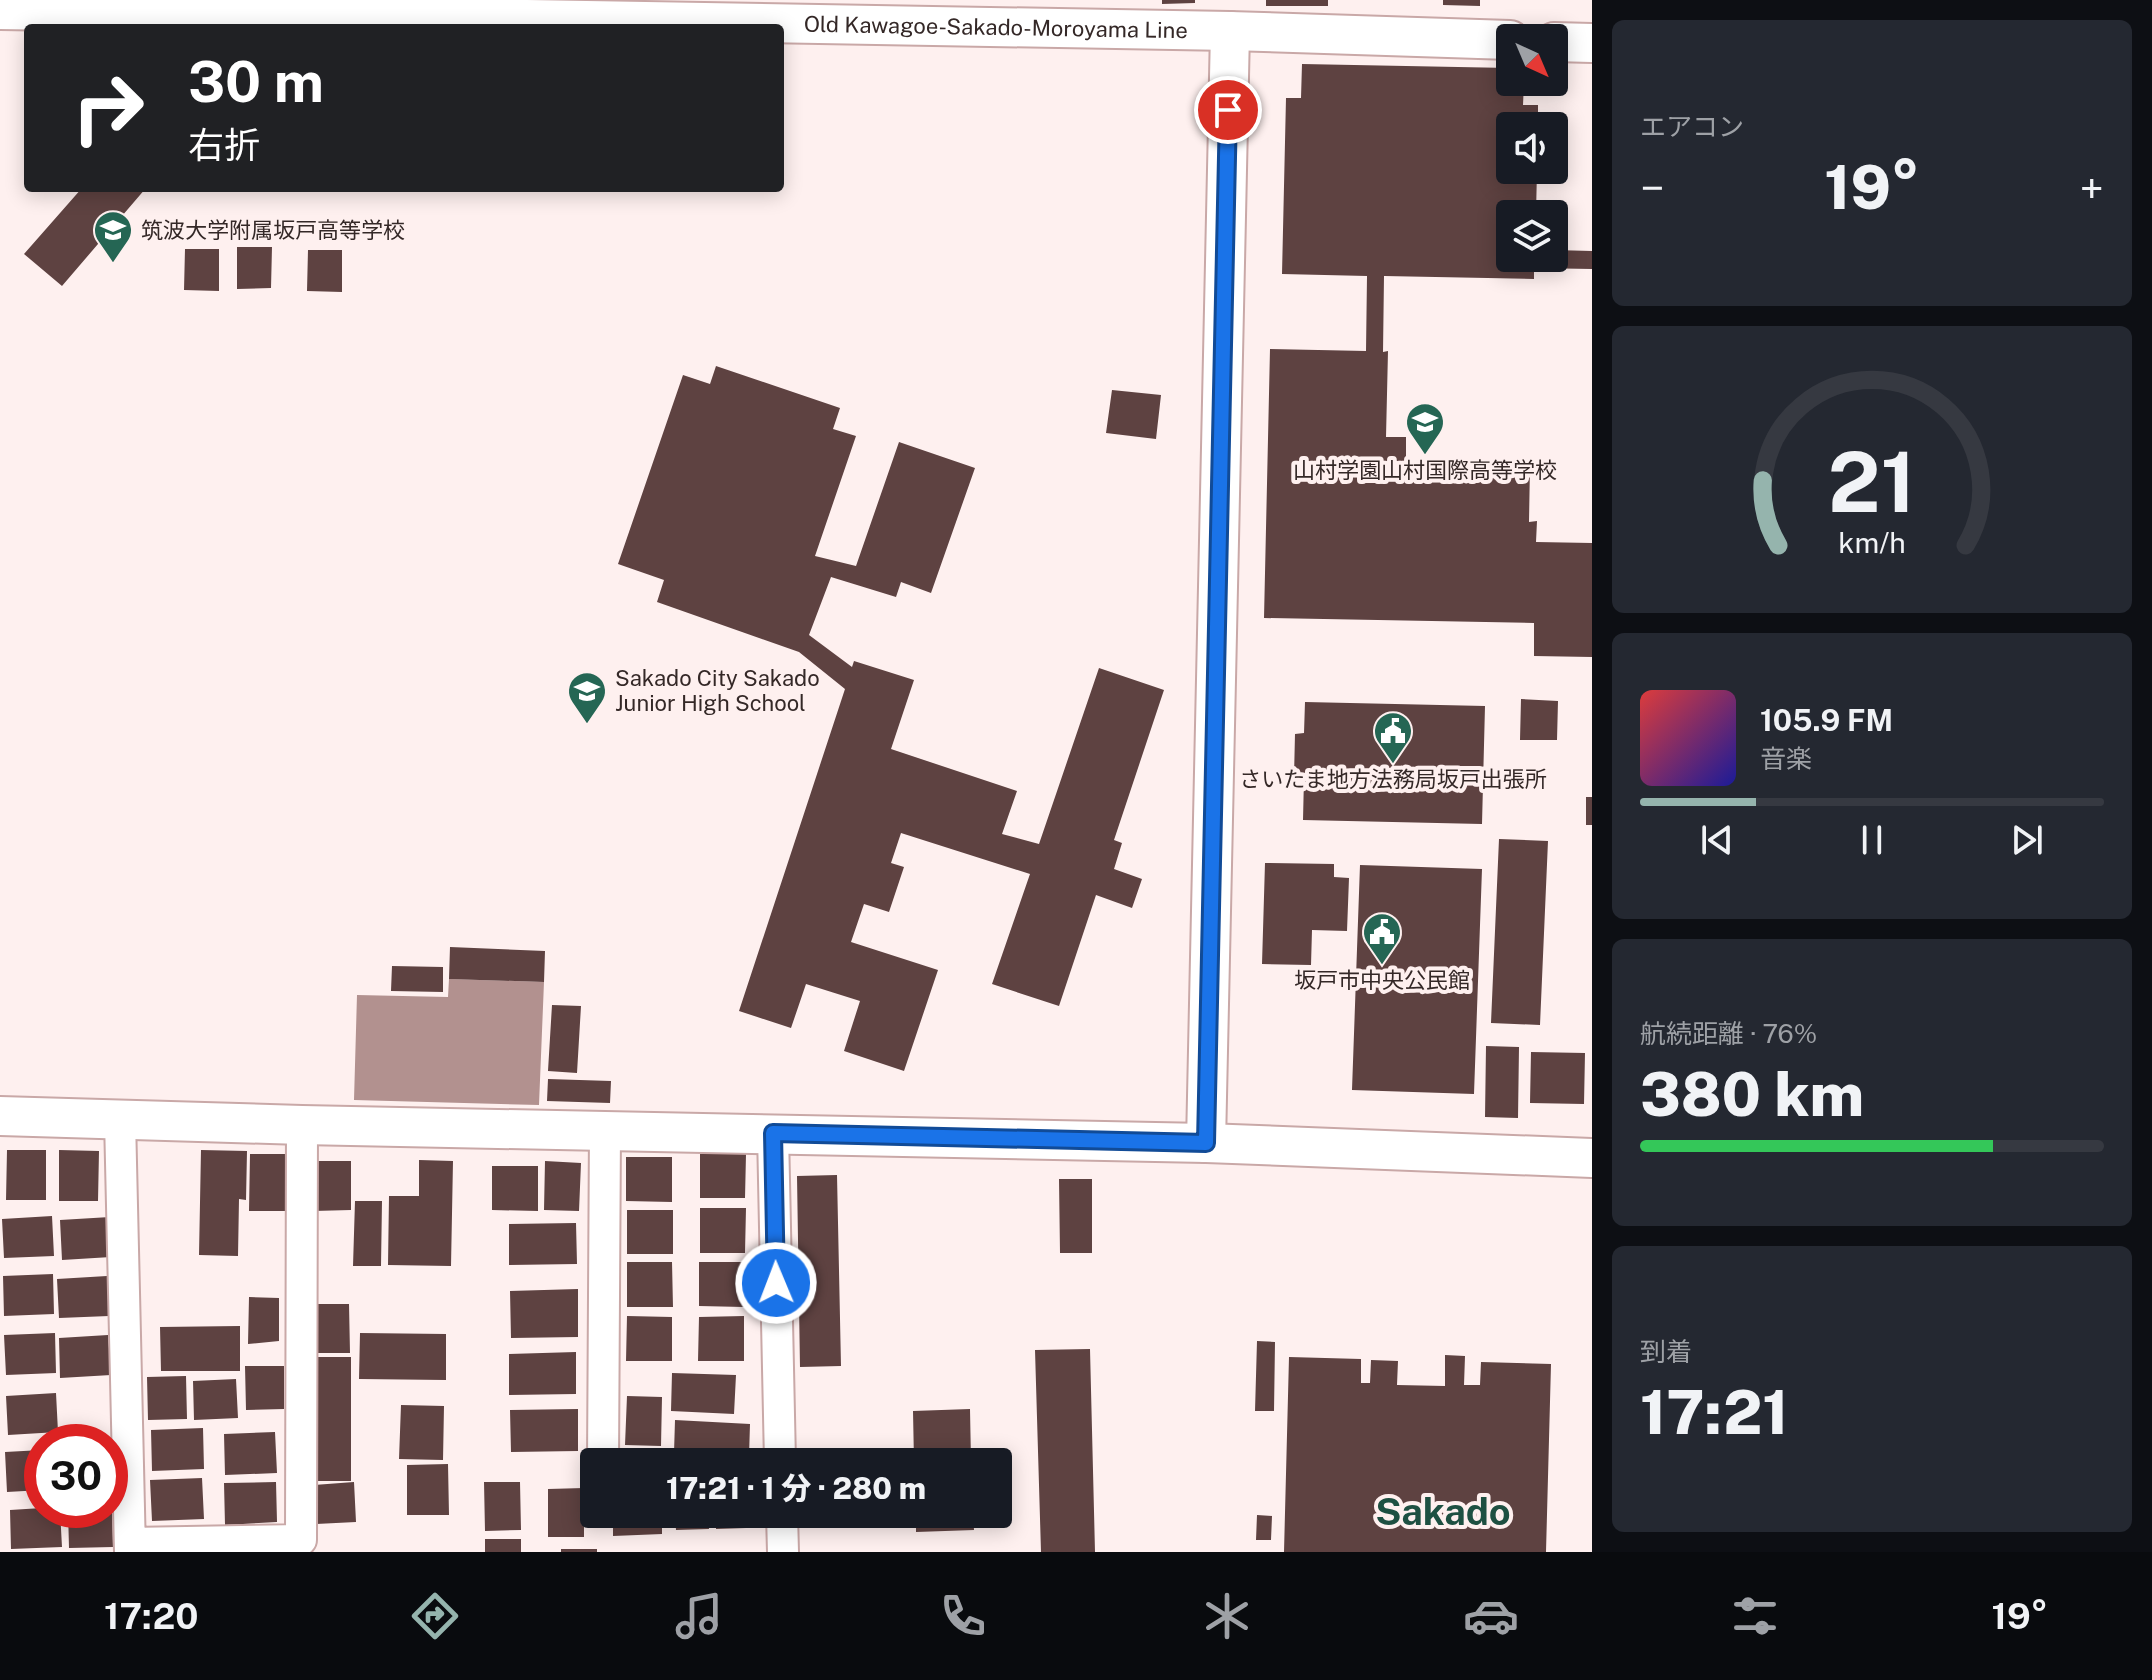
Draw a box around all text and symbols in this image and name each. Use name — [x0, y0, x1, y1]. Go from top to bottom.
street label: Old Kawagoe-Sakado-Moroyama Line — [804, 11, 1188, 43]
north arrow — [1496, 24, 1568, 96]
map controls — [1496, 24, 1568, 272]
text: 30 m — [188, 49, 324, 115]
icon: right — [56, 56, 160, 160]
pin — [1194, 76, 1262, 144]
icon: arrive — [1206, 88, 1250, 132]
text: エアコン — [1640, 111, 1744, 142]
button: sound — [1496, 112, 1568, 184]
text: 右折 — [188, 124, 260, 166]
text: 19° — [1824, 152, 1920, 223]
text: − — [1640, 162, 1664, 214]
text: + — [2080, 162, 2104, 214]
button: layers — [1496, 200, 1568, 272]
school or university icon: 筑波大学附属坂戸高等学校 — [92, 209, 134, 264]
place label: 筑波大学附属坂戸高等学校 — [141, 217, 405, 243]
school or university icon: 山村学園山村国際高等学校 — [1404, 401, 1446, 456]
text: 21 — [1828, 432, 1916, 530]
place label: 山村学園山村国際高等学校 — [1293, 457, 1557, 483]
text: km/h — [1838, 526, 1906, 559]
place label: Sakado City Sakado Junior High School — [615, 665, 820, 716]
school or university icon: Sakado City Sakado Junior High School — [566, 670, 608, 725]
text: 105.9 FM — [1760, 702, 1893, 738]
public building icon: さいたま地方法務局坂戸出張所 — [1372, 710, 1414, 765]
text: 音楽 — [1760, 743, 1812, 774]
place label: さいたま地方法務局坂戸出張所 — [1239, 766, 1547, 792]
icon: previous — [1695, 818, 1739, 862]
icon: pause — [1850, 818, 1894, 862]
icon: next — [2005, 818, 2049, 862]
public building icon: 坂戸市中央公民館 — [1361, 911, 1403, 966]
place label: 坂戸市中央公民館 — [1294, 967, 1470, 993]
text: 航続距離 · 76% — [1640, 1018, 1817, 1049]
text: 380 km — [1640, 1059, 1864, 1130]
position arrow — [734, 1241, 818, 1325]
text: 到着 — [1640, 1336, 1692, 1367]
text: 17:21 — [1640, 1377, 1789, 1448]
speed limit sign: 30 — [24, 1424, 128, 1528]
text: 17:21 · 1 分 · 280 m — [666, 1470, 926, 1506]
district label: Sakado — [1375, 1489, 1511, 1534]
icon: directions — [407, 1588, 463, 1644]
icon: music — [671, 1588, 727, 1644]
icon: phone — [935, 1588, 991, 1644]
icon: climate — [1199, 1588, 1255, 1644]
icon: car — [1463, 1588, 1519, 1644]
icon: filters — [1727, 1588, 1783, 1644]
text: 17:20 — [104, 1595, 199, 1637]
text: 19° — [1992, 1595, 2048, 1637]

